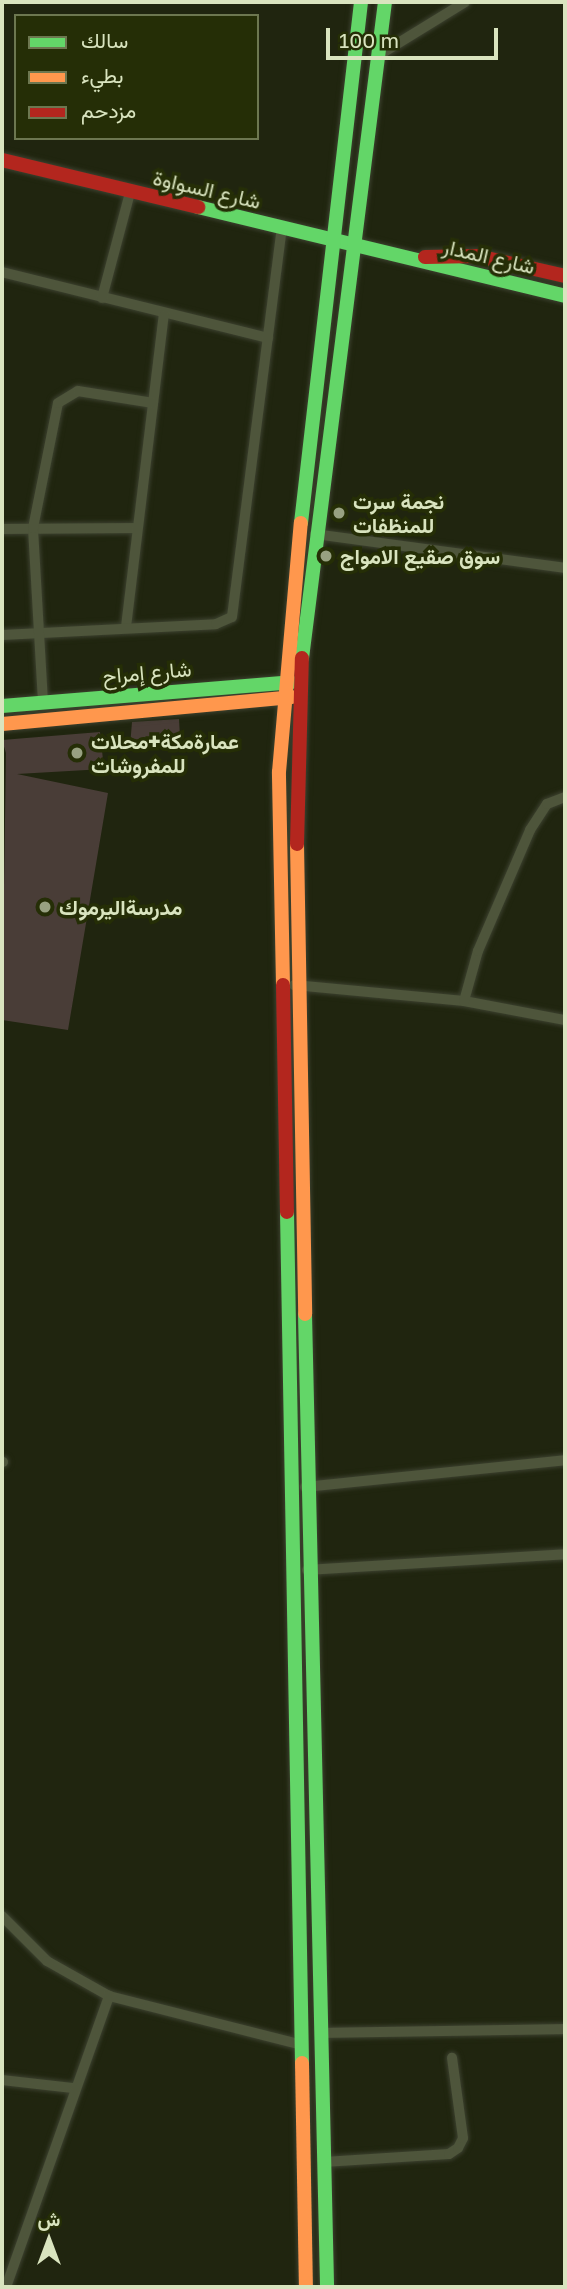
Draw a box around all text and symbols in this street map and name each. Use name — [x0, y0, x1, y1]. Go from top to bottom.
legend — [14, 14, 259, 140]
scale bar — [329, 14, 500, 58]
text: سالك — [81, 27, 128, 53]
text: 100 m — [339, 27, 399, 53]
text: بطيء — [81, 62, 124, 88]
text: مزدحم — [81, 97, 136, 123]
street label: شارع السواوة — [151, 164, 263, 214]
street label: شارع المدار — [441, 233, 537, 279]
place label: نجمة سرت للمنظفات — [353, 488, 444, 538]
marker: نجمة سرت للمنظفات — [331, 505, 347, 521]
place label: سوق صقيع الامواج — [340, 543, 500, 569]
marker: سوق صقيع الامواج — [318, 548, 334, 564]
street label: شارع إمراح — [101, 656, 193, 688]
place label: عمارةمكة+محلات للمفروشات — [91, 728, 239, 778]
marker: عمارةمكة+محلات للمفروشات — [69, 745, 85, 761]
place label: مدرسةاليرموك — [59, 894, 182, 920]
marker: مدرسةاليرموك — [37, 899, 53, 915]
north arrow — [14, 2205, 84, 2275]
text: ش — [38, 2207, 60, 2230]

